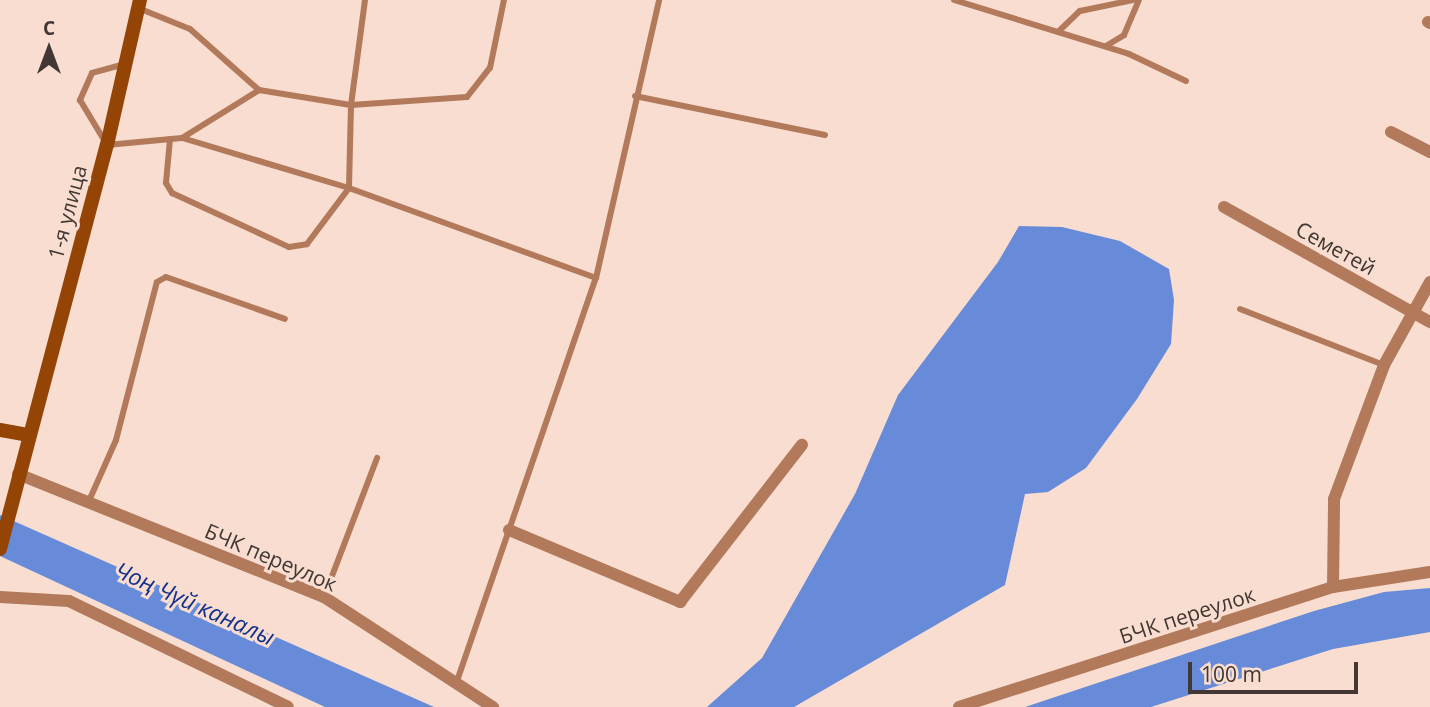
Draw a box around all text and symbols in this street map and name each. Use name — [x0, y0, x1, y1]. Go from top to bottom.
north arrow — [14, 14, 84, 84]
text: С — [43, 15, 55, 41]
street label: 1-я улица — [42, 162, 92, 262]
street label: Семетей — [1292, 216, 1380, 280]
street label: БЧК переулок — [201, 518, 341, 596]
water label: Чоң Чүй каналы — [111, 555, 279, 651]
street label: БЧК переулок — [1116, 581, 1258, 649]
scale bar — [1192, 648, 1362, 692]
text: 100 m — [1201, 660, 1262, 688]

